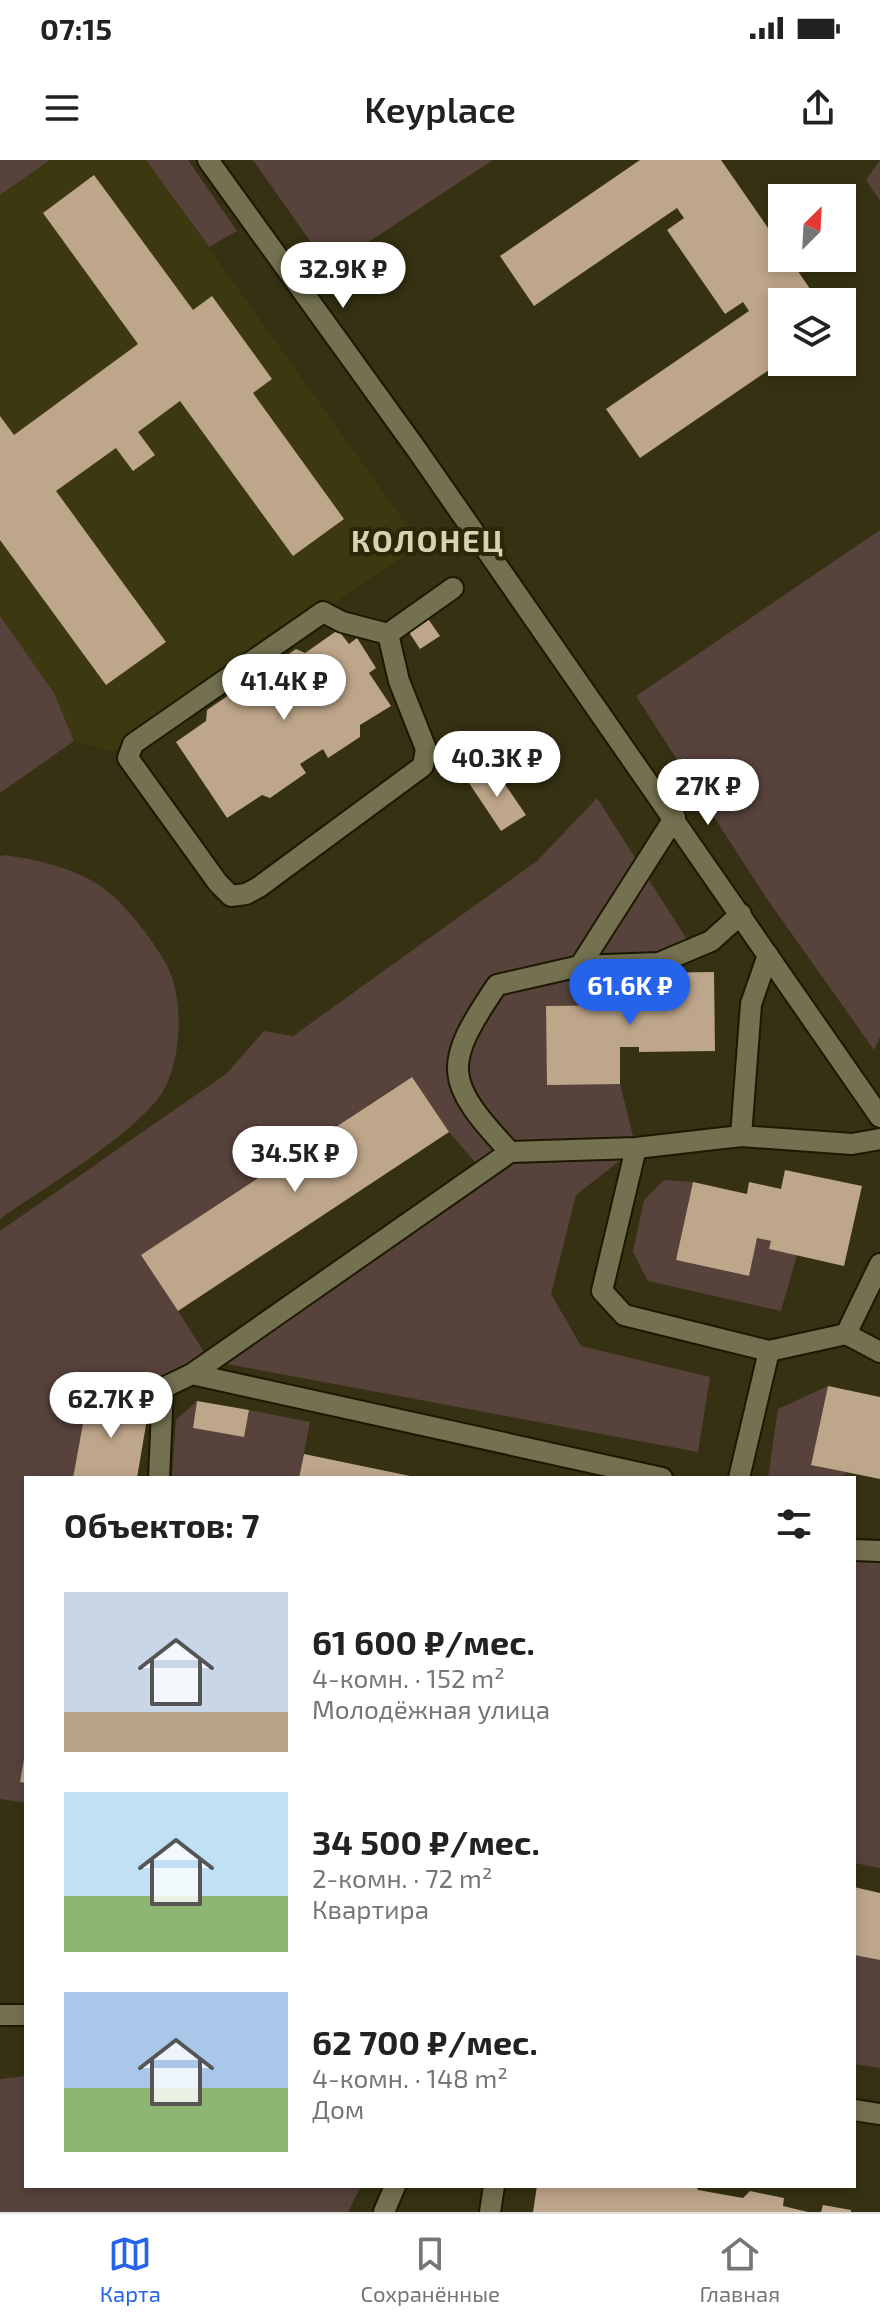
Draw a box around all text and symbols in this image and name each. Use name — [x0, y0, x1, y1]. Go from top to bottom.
text: 07:15 — [40, 10, 112, 46]
icon: menu — [40, 86, 84, 130]
icon: share — [796, 86, 840, 130]
text: Keyplace — [364, 87, 516, 130]
north arrow — [768, 184, 856, 272]
map controls — [768, 184, 856, 376]
pin: 32.9K ₽ — [269, 242, 417, 310]
text: 32.9K ₽ — [299, 252, 387, 283]
button: layers — [768, 288, 856, 376]
district label: КОЛОНЕЦ — [351, 522, 505, 558]
pin: 41.4K ₽ — [210, 654, 358, 722]
text: 41.4K ₽ — [240, 664, 328, 695]
pin: 40.3K ₽ — [423, 731, 571, 799]
text: 40.3K ₽ — [451, 741, 543, 772]
pin: 27K ₽ — [652, 759, 764, 827]
text: 27K ₽ — [675, 769, 741, 800]
pin: 61.6K ₽ — [556, 959, 704, 1027]
text: 61.6K ₽ — [587, 969, 673, 1000]
pin: 34.5K ₽ — [221, 1126, 369, 1194]
text: 34.5K ₽ — [250, 1136, 340, 1167]
pin: 62.7K ₽ — [37, 1372, 185, 1440]
text: 62.7K ₽ — [68, 1382, 154, 1413]
icon: filters — [772, 1502, 816, 1546]
text: Объектов: 7 — [64, 1504, 259, 1545]
text: 61 600 ₽/мес. — [312, 1621, 535, 1662]
icon: home — [128, 1624, 224, 1720]
text: 4-комн. · 152 m² — [312, 1662, 505, 1693]
text: Молодёжная улица — [312, 1693, 550, 1724]
text: 34 500 ₽/мес. — [312, 1821, 540, 1862]
icon: home — [128, 1824, 224, 1920]
text: 2-комн. · 72 m² — [312, 1862, 493, 1893]
text: Квартира — [312, 1893, 429, 1924]
text: 62 700 ₽/мес. — [312, 2021, 538, 2062]
icon: home — [128, 2024, 224, 2120]
text: 4-комн. · 148 m² — [312, 2062, 508, 2093]
text: Дом — [312, 2093, 364, 2124]
tab: Карта — [100, 2232, 161, 2306]
tab: Сохранённые — [361, 2232, 500, 2306]
tab: Главная — [700, 2232, 780, 2306]

